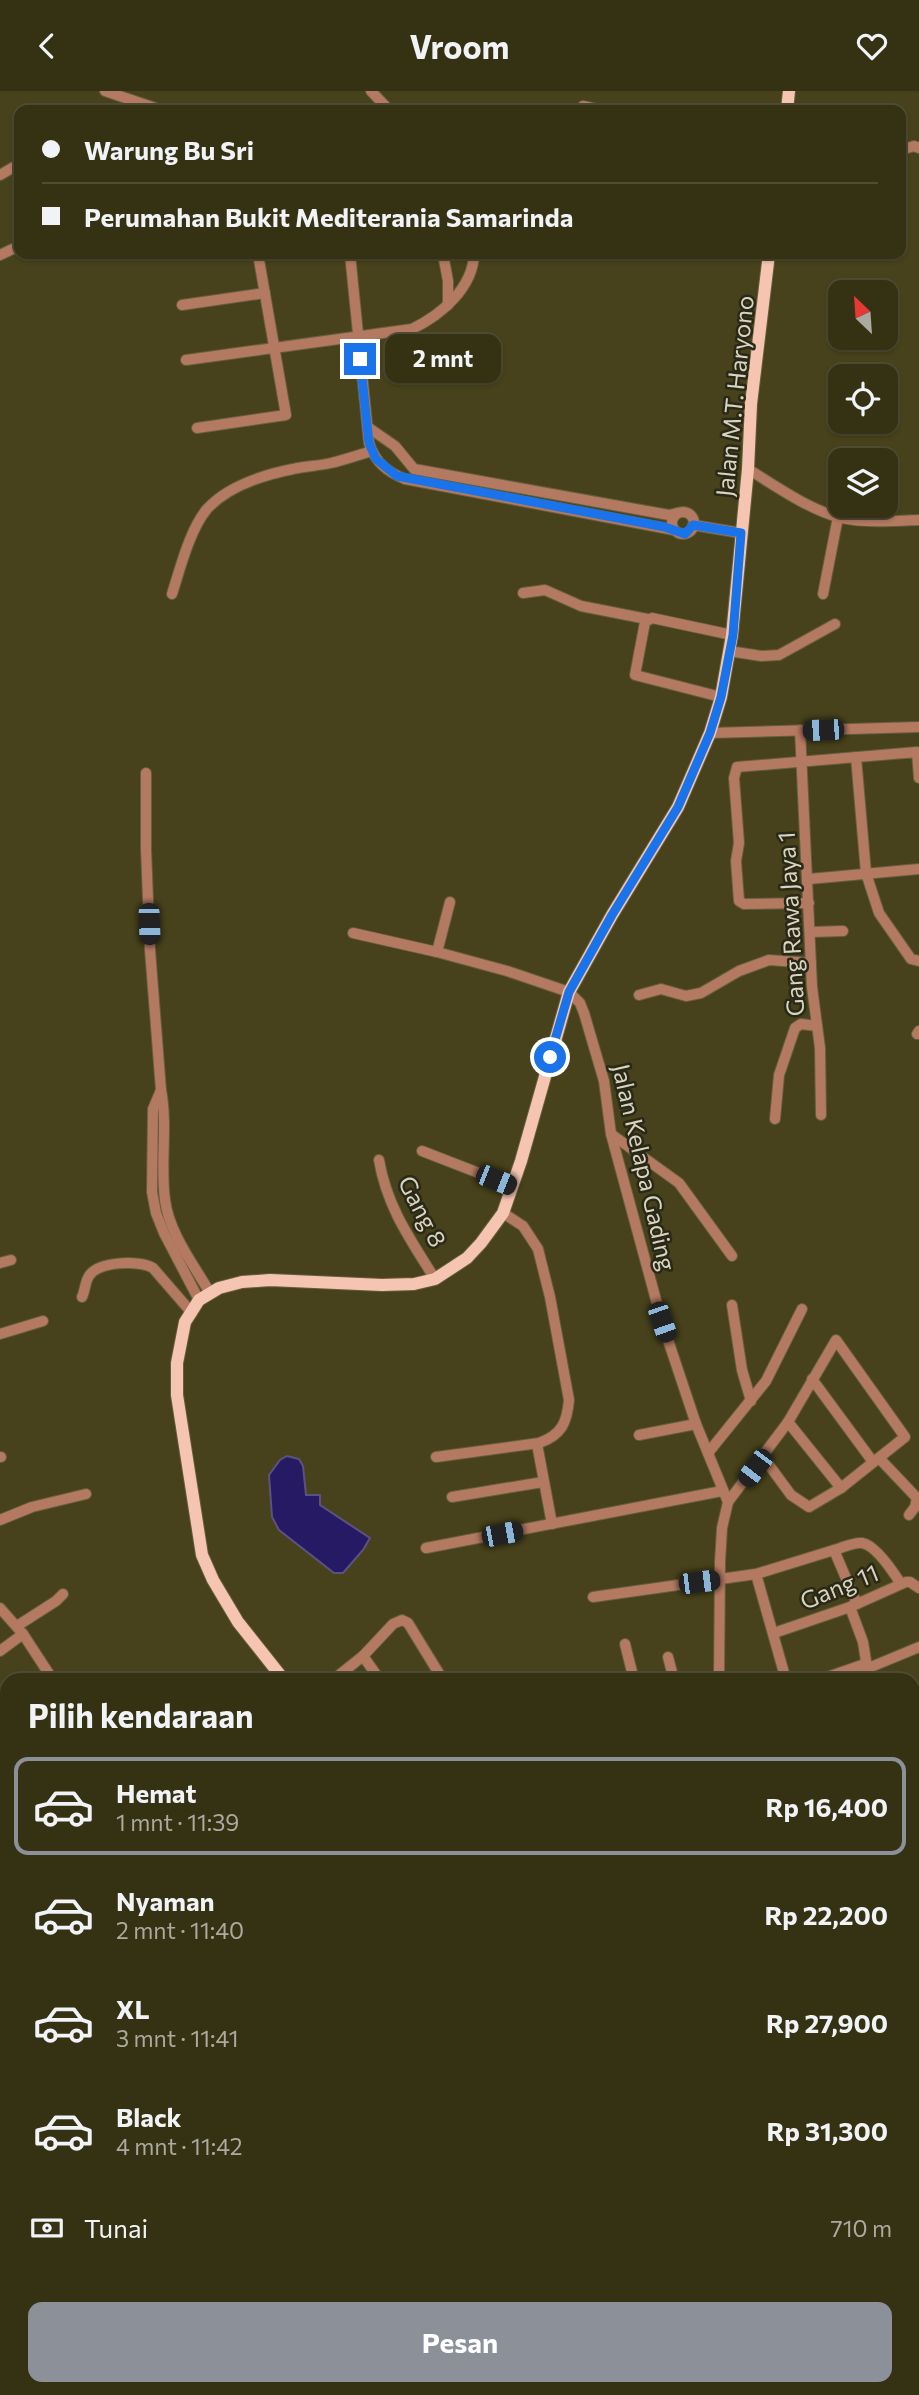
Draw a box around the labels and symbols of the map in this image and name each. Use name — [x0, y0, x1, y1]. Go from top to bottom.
north arrow — [828, 280, 898, 350]
street label: Jalan M.T. Haryono — [709, 294, 759, 498]
callout: 2 mnt — [384, 335, 500, 383]
route end — [344, 343, 376, 375]
car — [802, 719, 845, 741]
street label: Gang Rawa Jaya 1 — [771, 831, 809, 1017]
car — [138, 903, 161, 945]
route start — [534, 1041, 566, 1073]
street label: Jalan Kelapa Gading — [607, 1061, 683, 1273]
car — [473, 1162, 520, 1198]
street label: Gang 8 — [393, 1171, 453, 1251]
car — [646, 1299, 679, 1345]
car — [734, 1445, 777, 1491]
car — [480, 1520, 525, 1548]
street label: Gang 11 — [796, 1557, 882, 1615]
car — [677, 1569, 722, 1595]

